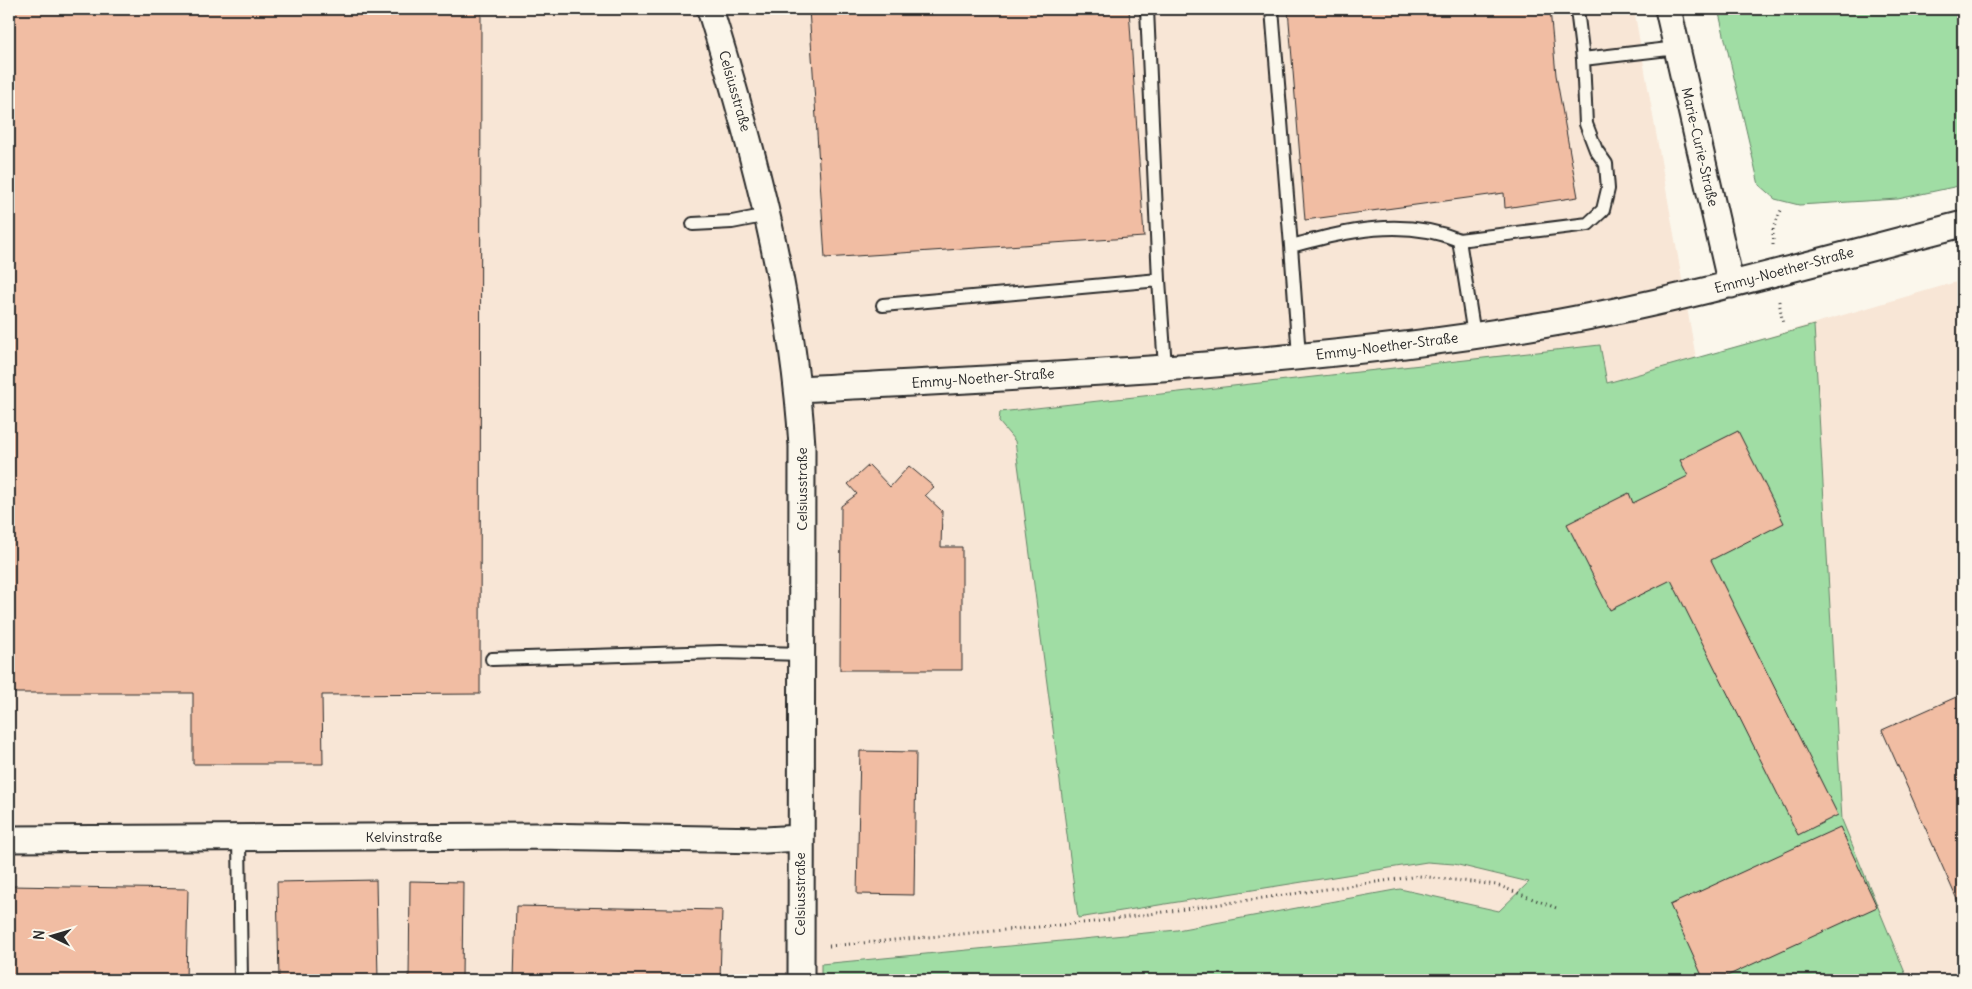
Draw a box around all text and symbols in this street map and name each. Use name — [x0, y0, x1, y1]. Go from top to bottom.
street label: Celsiusstraße — [715, 48, 755, 134]
street label: Marie-Curie-Straße — [1678, 86, 1722, 208]
street label: Emmy-Noether-Straße — [1713, 243, 1855, 297]
street label: Emmy-Noether-Straße — [1315, 328, 1459, 364]
street label: Emmy-Noether-Straße — [911, 364, 1055, 392]
street label: Celsiusstraße — [793, 447, 811, 531]
street label: Kelvinstraße — [366, 828, 442, 846]
street label: Celsiusstraße — [791, 852, 809, 936]
north arrow — [28, 912, 78, 962]
text: N — [30, 929, 48, 940]

